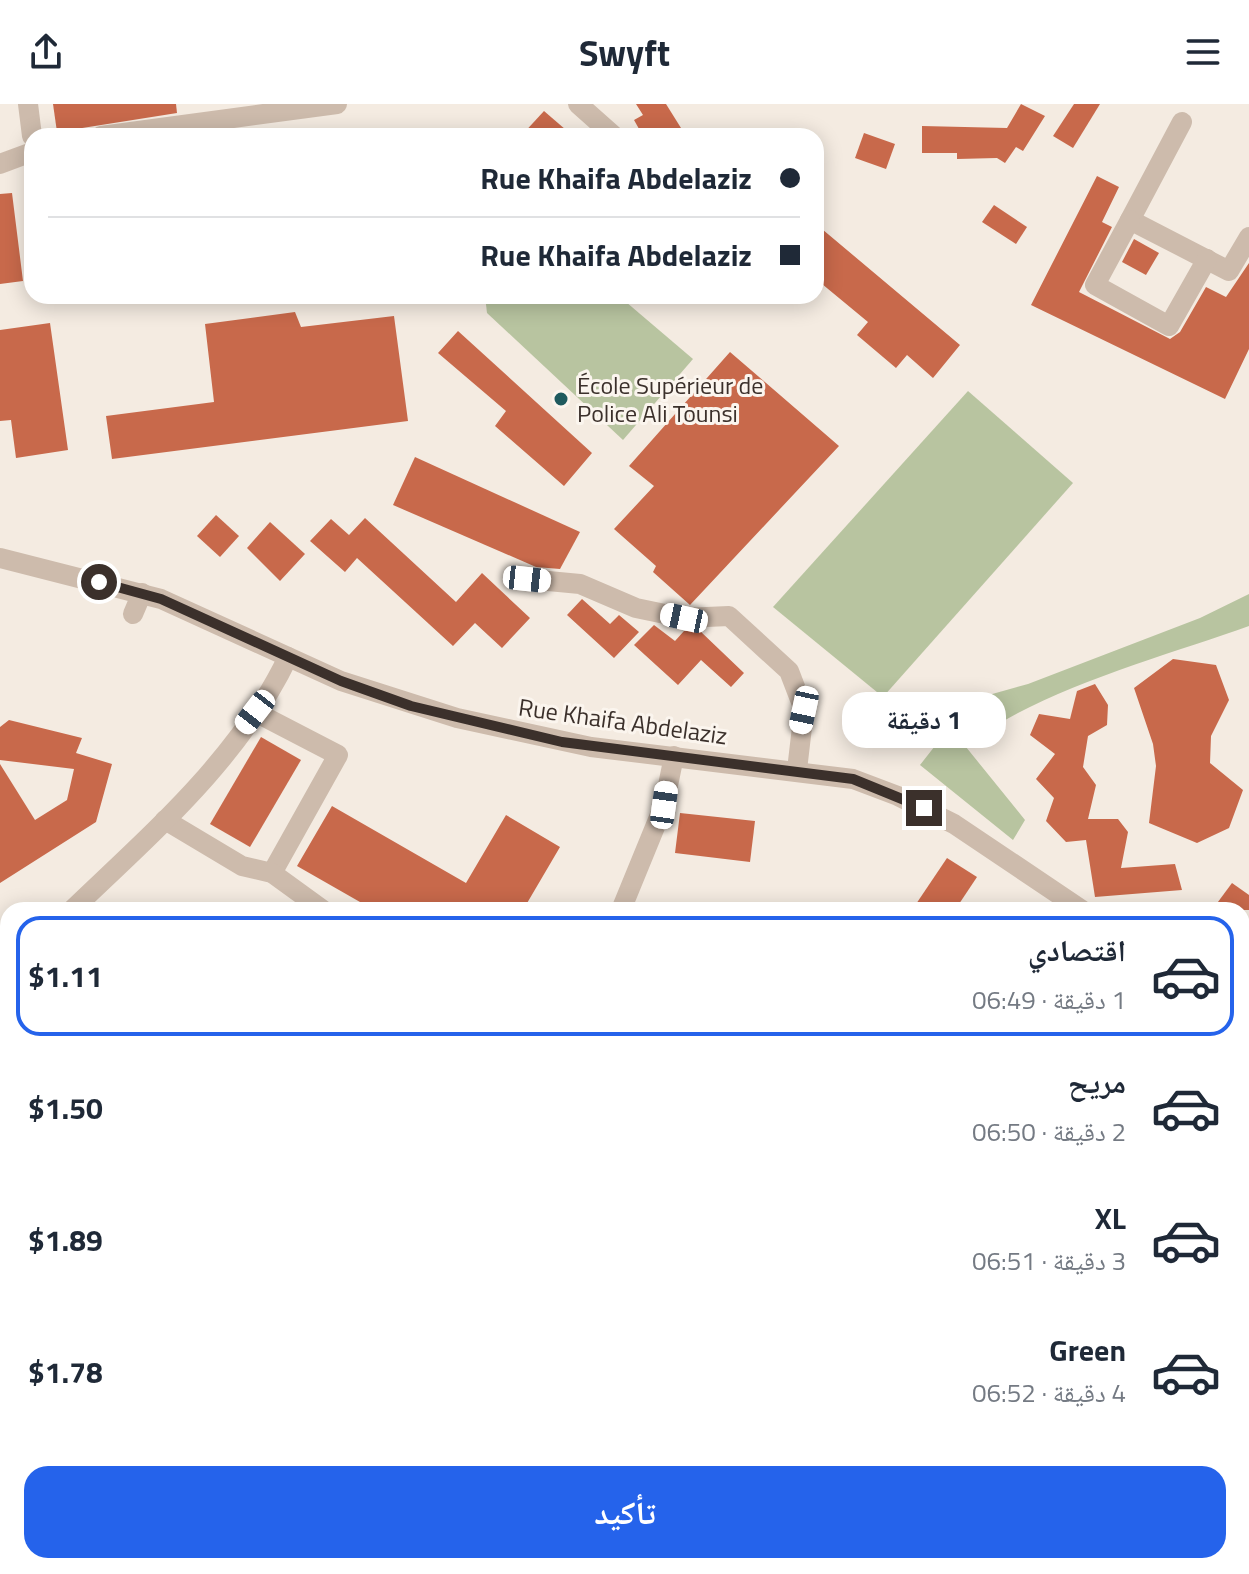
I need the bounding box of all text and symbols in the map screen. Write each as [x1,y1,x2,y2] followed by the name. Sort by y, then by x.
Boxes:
[579,25,670,80] text: Swyft
[24,30,68,74] icon: share
[1181,30,1225,74] icon: menu
[480,155,752,201] text: Rue Khaifa Abdelaziz
[480,232,752,278] text: Rue Khaifa Abdelaziz
[577,367,763,431] place label: École Supérieur de Police Ali Tounsi
[552,390,570,408] marker: École Supérieur de Police Ali Tounsi
[81,564,117,600] route start
[502,565,552,593] car
[658,601,710,635] car
[787,684,821,736] car
[231,686,279,738] car
[516,689,730,753] street label: Rue Khaifa Abdelaziz
[842,692,1006,748] callout: 1 دقيقة
[887,700,961,739] text: 1 دقيقة
[649,780,679,830] car
[906,790,942,826] route end
[1028,927,1126,973] text: اقتصادي
[1150,940,1222,1012] icon: car
[28,953,103,999] text: $1.11
[972,980,1126,1019] text: 1 دقيقة · 06:49
[1068,1059,1126,1105] text: مريح
[1150,1072,1222,1144] icon: car
[28,1085,103,1131] text: $1.50
[972,1112,1126,1151] text: 2 دقيقة · 06:50
[1095,1195,1126,1241] text: XL
[1150,1204,1222,1276] icon: car
[28,1217,103,1263] text: $1.89
[972,1241,1126,1280] text: 3 دقيقة · 06:51
[1049,1327,1126,1373] text: Green
[1150,1336,1222,1408] icon: car
[28,1349,103,1395] text: $1.78
[972,1373,1126,1412] text: 4 دقيقة · 06:52
[24,1466,1226,1558] button: تأكيد

